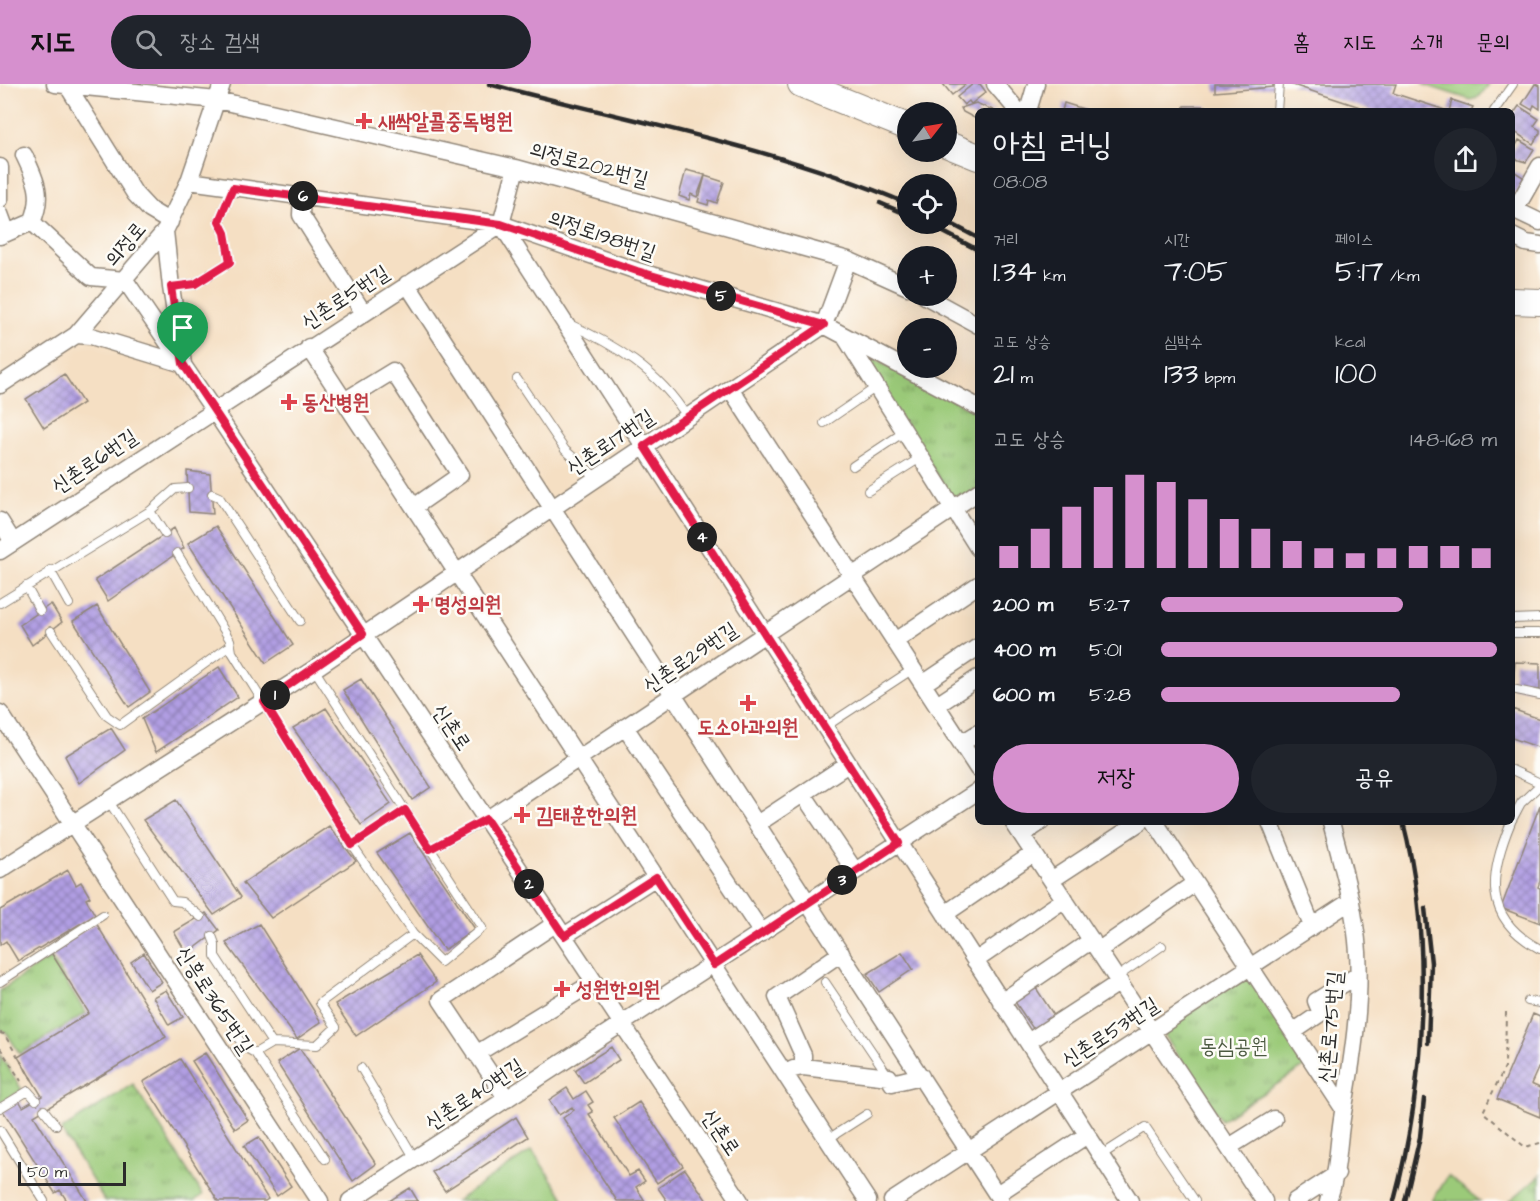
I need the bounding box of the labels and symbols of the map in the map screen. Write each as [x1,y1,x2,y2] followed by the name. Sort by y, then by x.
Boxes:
[897,102,957,162] north arrow
[378,107,513,136] place label: 새싹알콜중독병원
[355,112,373,130] marker: 새싹알콜중독병원
[526,135,652,194] street label: 의정로202번길
[288,181,318,211] pin: 6
[544,203,660,268] street label: 의정로198번길
[98,216,153,273] street label: 의정로
[296,258,395,337] street label: 신촌로5번길
[706,281,736,311] pin: 5
[157,302,208,364] pin
[302,388,370,417] place label: 동산병원
[280,393,298,411] marker: 동산병원
[561,402,660,482] street label: 신촌로17번길
[46,422,143,501] street label: 신촌로6번길
[687,522,717,552] pin: 4
[434,590,502,619] place label: 명성의원
[412,595,430,613] marker: 명성의원
[637,615,743,700] street label: 신촌로29번길
[260,680,290,710] pin: 1
[739,694,757,712] marker: 도소아과의원
[425,698,478,756] street label: 신촌로
[697,713,799,742] place label: 도소아과의원
[536,801,637,830] place label: 김태훈한의원
[513,806,531,824] marker: 김태훈한의원
[827,865,857,895] pin: 3
[514,869,544,899] pin: 2
[169,941,260,1060] street label: 신흥로365번길
[1311,970,1350,1084] street label: 신촌로75번길
[576,975,661,1004] place label: 성원한의원
[553,980,571,998] marker: 성원한의원
[1056,990,1164,1075] street label: 신촌로53번길
[1200,1032,1268,1061] park label: 동심공원
[419,1052,529,1137] street label: 신촌로40번길
[694,1103,747,1161] street label: 신촌로
[18,1159,126,1186] scale bar

